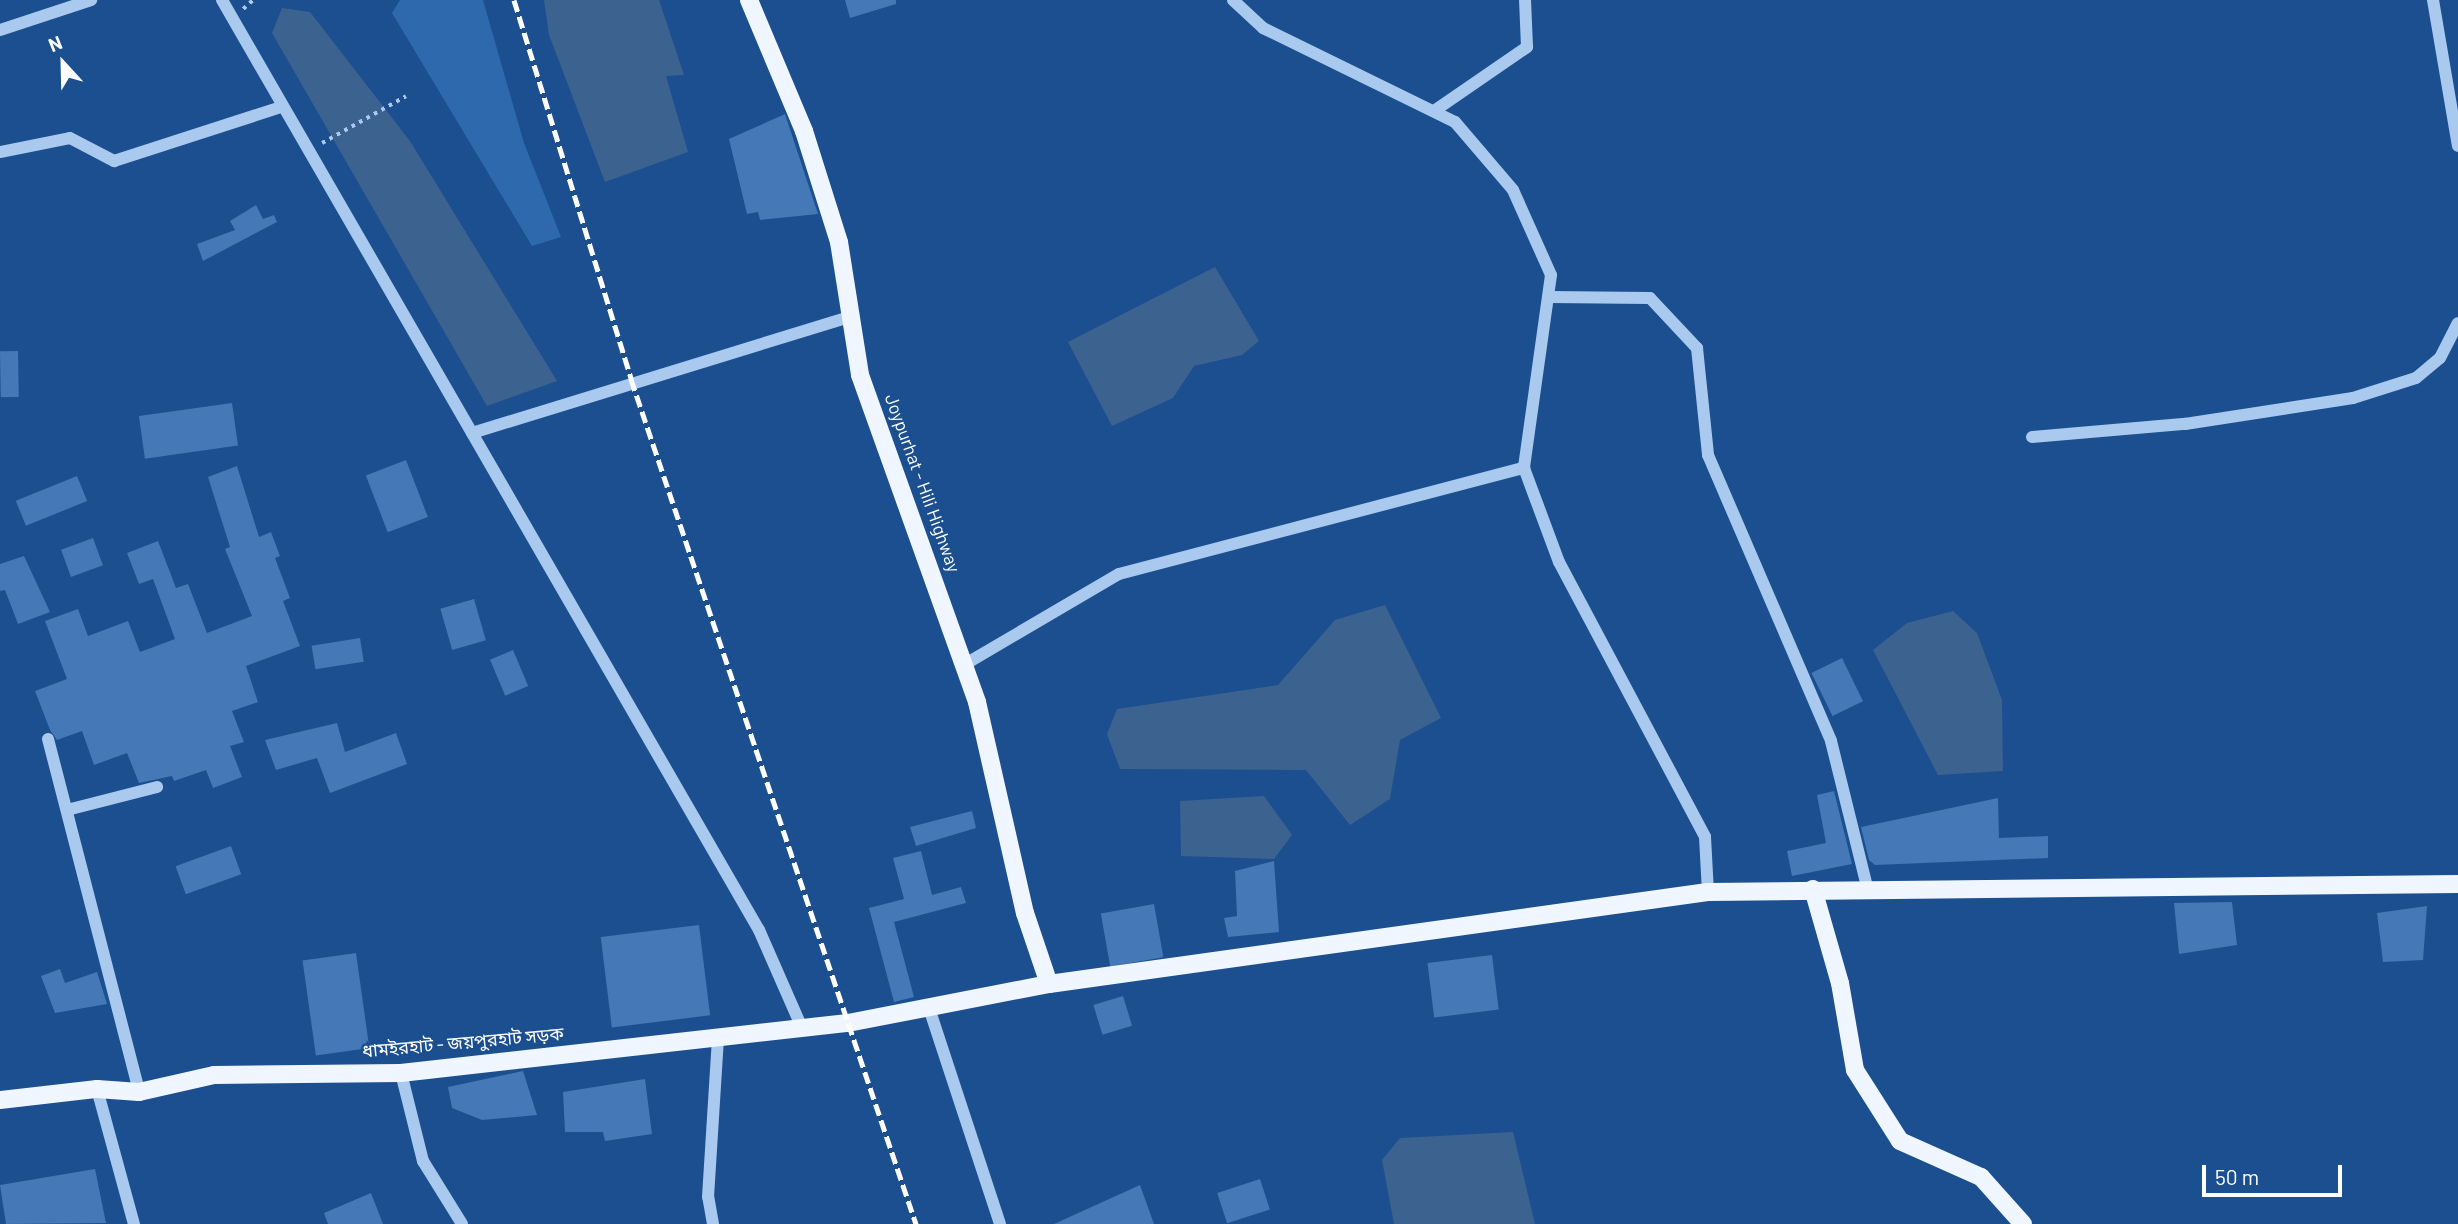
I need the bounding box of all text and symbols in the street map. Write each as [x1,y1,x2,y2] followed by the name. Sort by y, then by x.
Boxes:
[28,28,98,98] north arrow
[45,30,65,56] text: N
[881,391,965,575] street label: Joypurhat - Hili Highway
[361,1022,565,1062] street label: ধামইরহাট - জয়পুরহাট সড়ক
[2206,1150,2346,1194] scale bar
[2215,1164,2259,1189] text: 50 m

